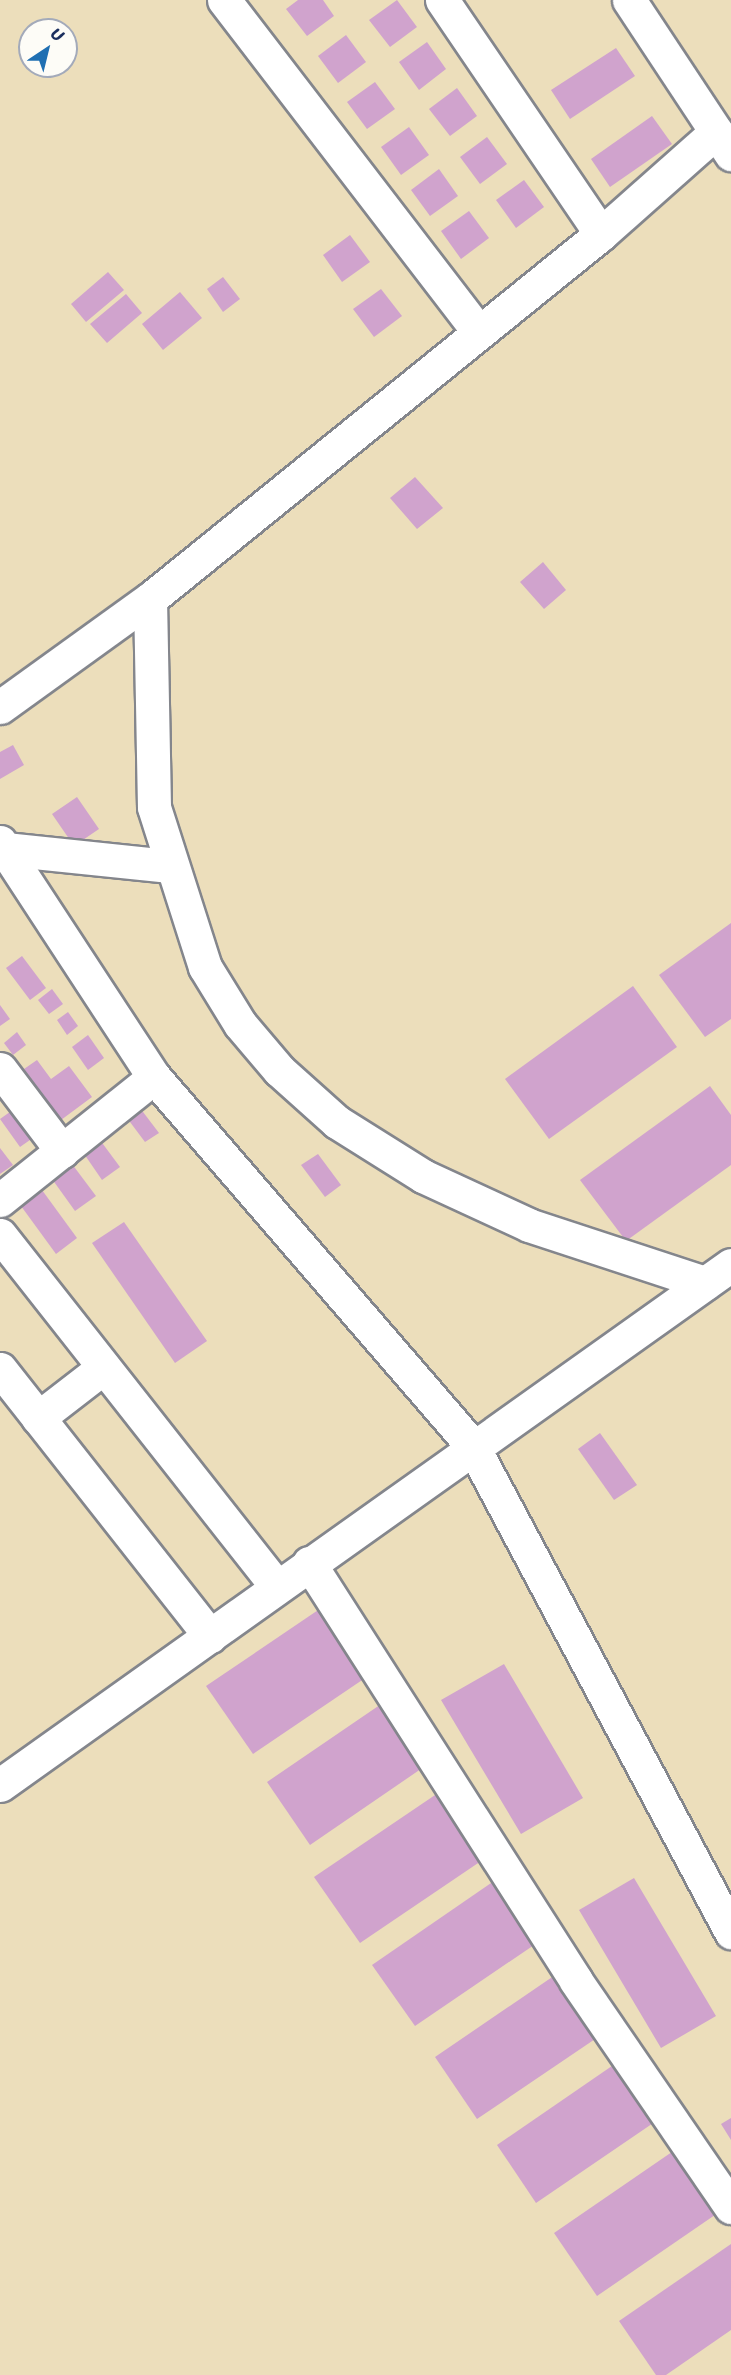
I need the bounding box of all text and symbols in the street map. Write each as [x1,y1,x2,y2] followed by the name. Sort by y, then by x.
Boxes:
[18,18,78,78] north arrow
[45,20,70,49] text: U

